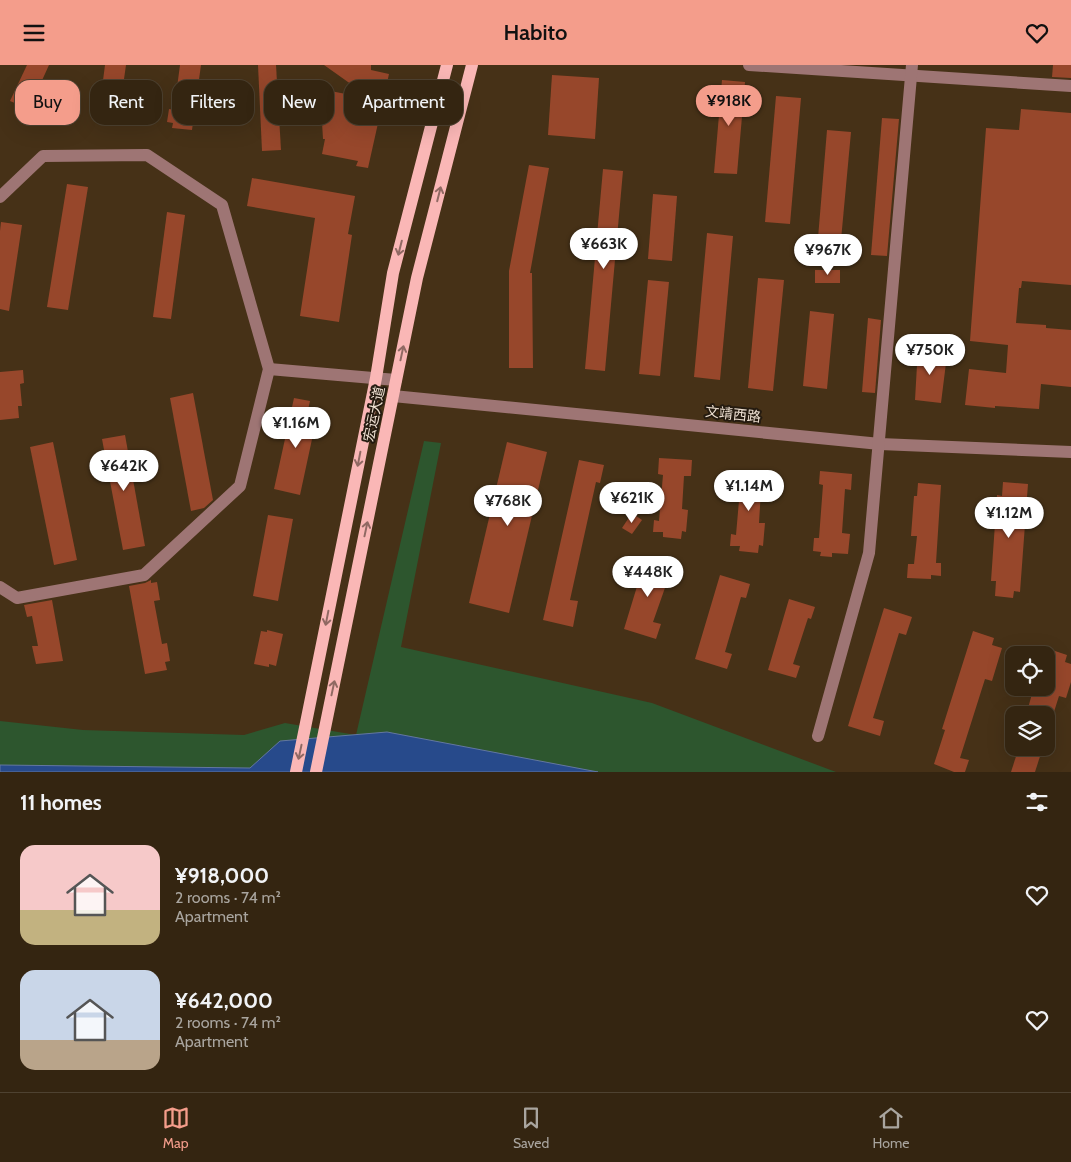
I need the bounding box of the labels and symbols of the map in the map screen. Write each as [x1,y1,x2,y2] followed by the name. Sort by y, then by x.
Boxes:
[694,85,764,127] pin: ¥918K
[435,187,444,203] one-way arrow
[569,227,639,270] pin: ¥663K
[793,233,863,276] pin: ¥967K
[395,239,404,255] one-way arrow
[895,333,965,376] pin: ¥750K
[398,345,407,361] one-way arrow
[359,385,389,443] street label: 宏运大道
[704,402,762,426] street label: 文靖西路
[255,407,337,449] pin: ¥1.16M
[89,449,159,492] pin: ¥642K
[354,450,363,466] one-way arrow
[708,469,790,512] pin: ¥1.14M
[597,481,667,524] pin: ¥621K
[473,485,543,527] pin: ¥768K
[968,497,1050,539] pin: ¥1.12M
[362,521,371,537] one-way arrow
[613,555,683,598] pin: ¥448K
[322,610,331,626] one-way arrow
[329,681,338,697] one-way arrow
[294,744,304,760] one-way arrow

